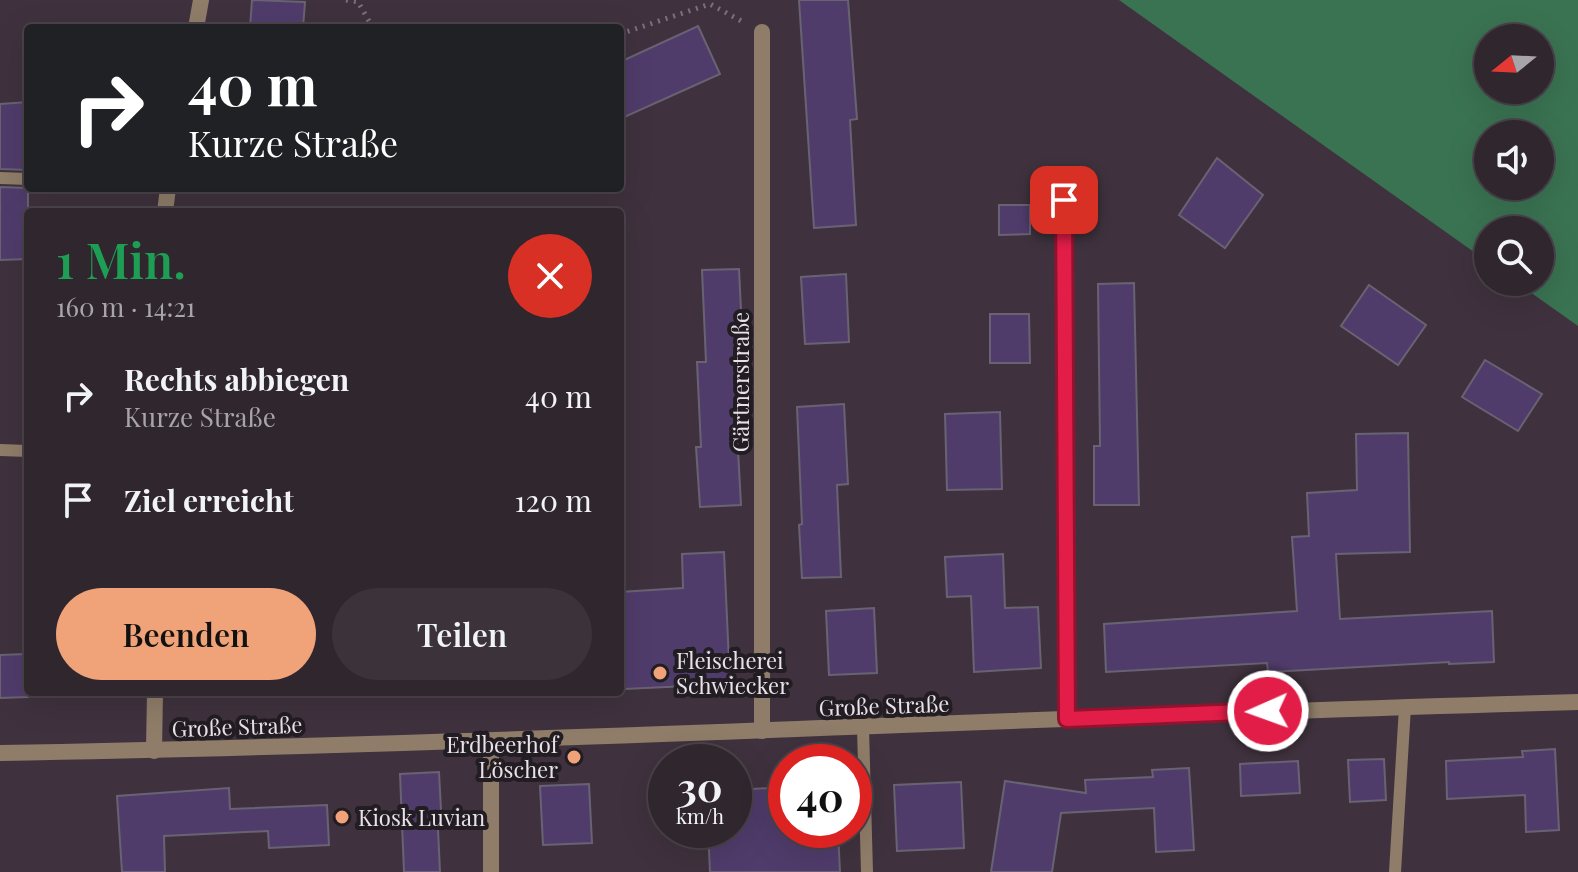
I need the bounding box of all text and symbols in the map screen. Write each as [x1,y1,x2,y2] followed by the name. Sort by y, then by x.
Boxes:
[1474,24,1554,104] north arrow
[1474,24,1554,296] map controls
[188,46,317,121] text: 40 m
[56,56,160,160] icon: right
[188,118,398,166] text: Kurze Straße
[1474,120,1554,200] button: sound
[1030,166,1098,234] pin
[1042,178,1086,222] icon: arrive
[1474,216,1554,296] button: search
[56,227,186,291] text: 1 Min.
[508,234,592,318] button: close
[56,289,196,324] text: 160 m · 14:21
[725,312,755,452] street label: Gärtnerstraße
[124,359,349,399] text: Rechts abbiegen
[56,374,100,418] icon: right
[525,376,592,416] text: 40 m
[124,399,276,434] text: Kurze Straße
[56,478,100,522] icon: arrive
[124,480,294,520] text: Ziel erreicht
[514,480,592,520] text: 120 m
[56,588,316,680] button: Beenden
[332,588,592,680] button: Teilen
[676,645,789,700] place label: Fleischerei Schwiecker
[651,664,669,682] marker: Fleischerei Schwiecker
[1226,669,1310,753] position arrow
[818,688,950,722] street label: Große Straße
[171,709,303,743] street label: Große Straße
[446,729,560,784] place label: Erdbeerhof Löscher
[768,744,872,848] speed limit sign: 40
[565,748,583,766] marker: Erdbeerhof Löscher
[677,759,723,812] text: 30
[358,802,485,832] place label: Kiosk Luvian
[676,802,724,829] text: km/h
[333,808,351,826] marker: Kiosk Luvian

